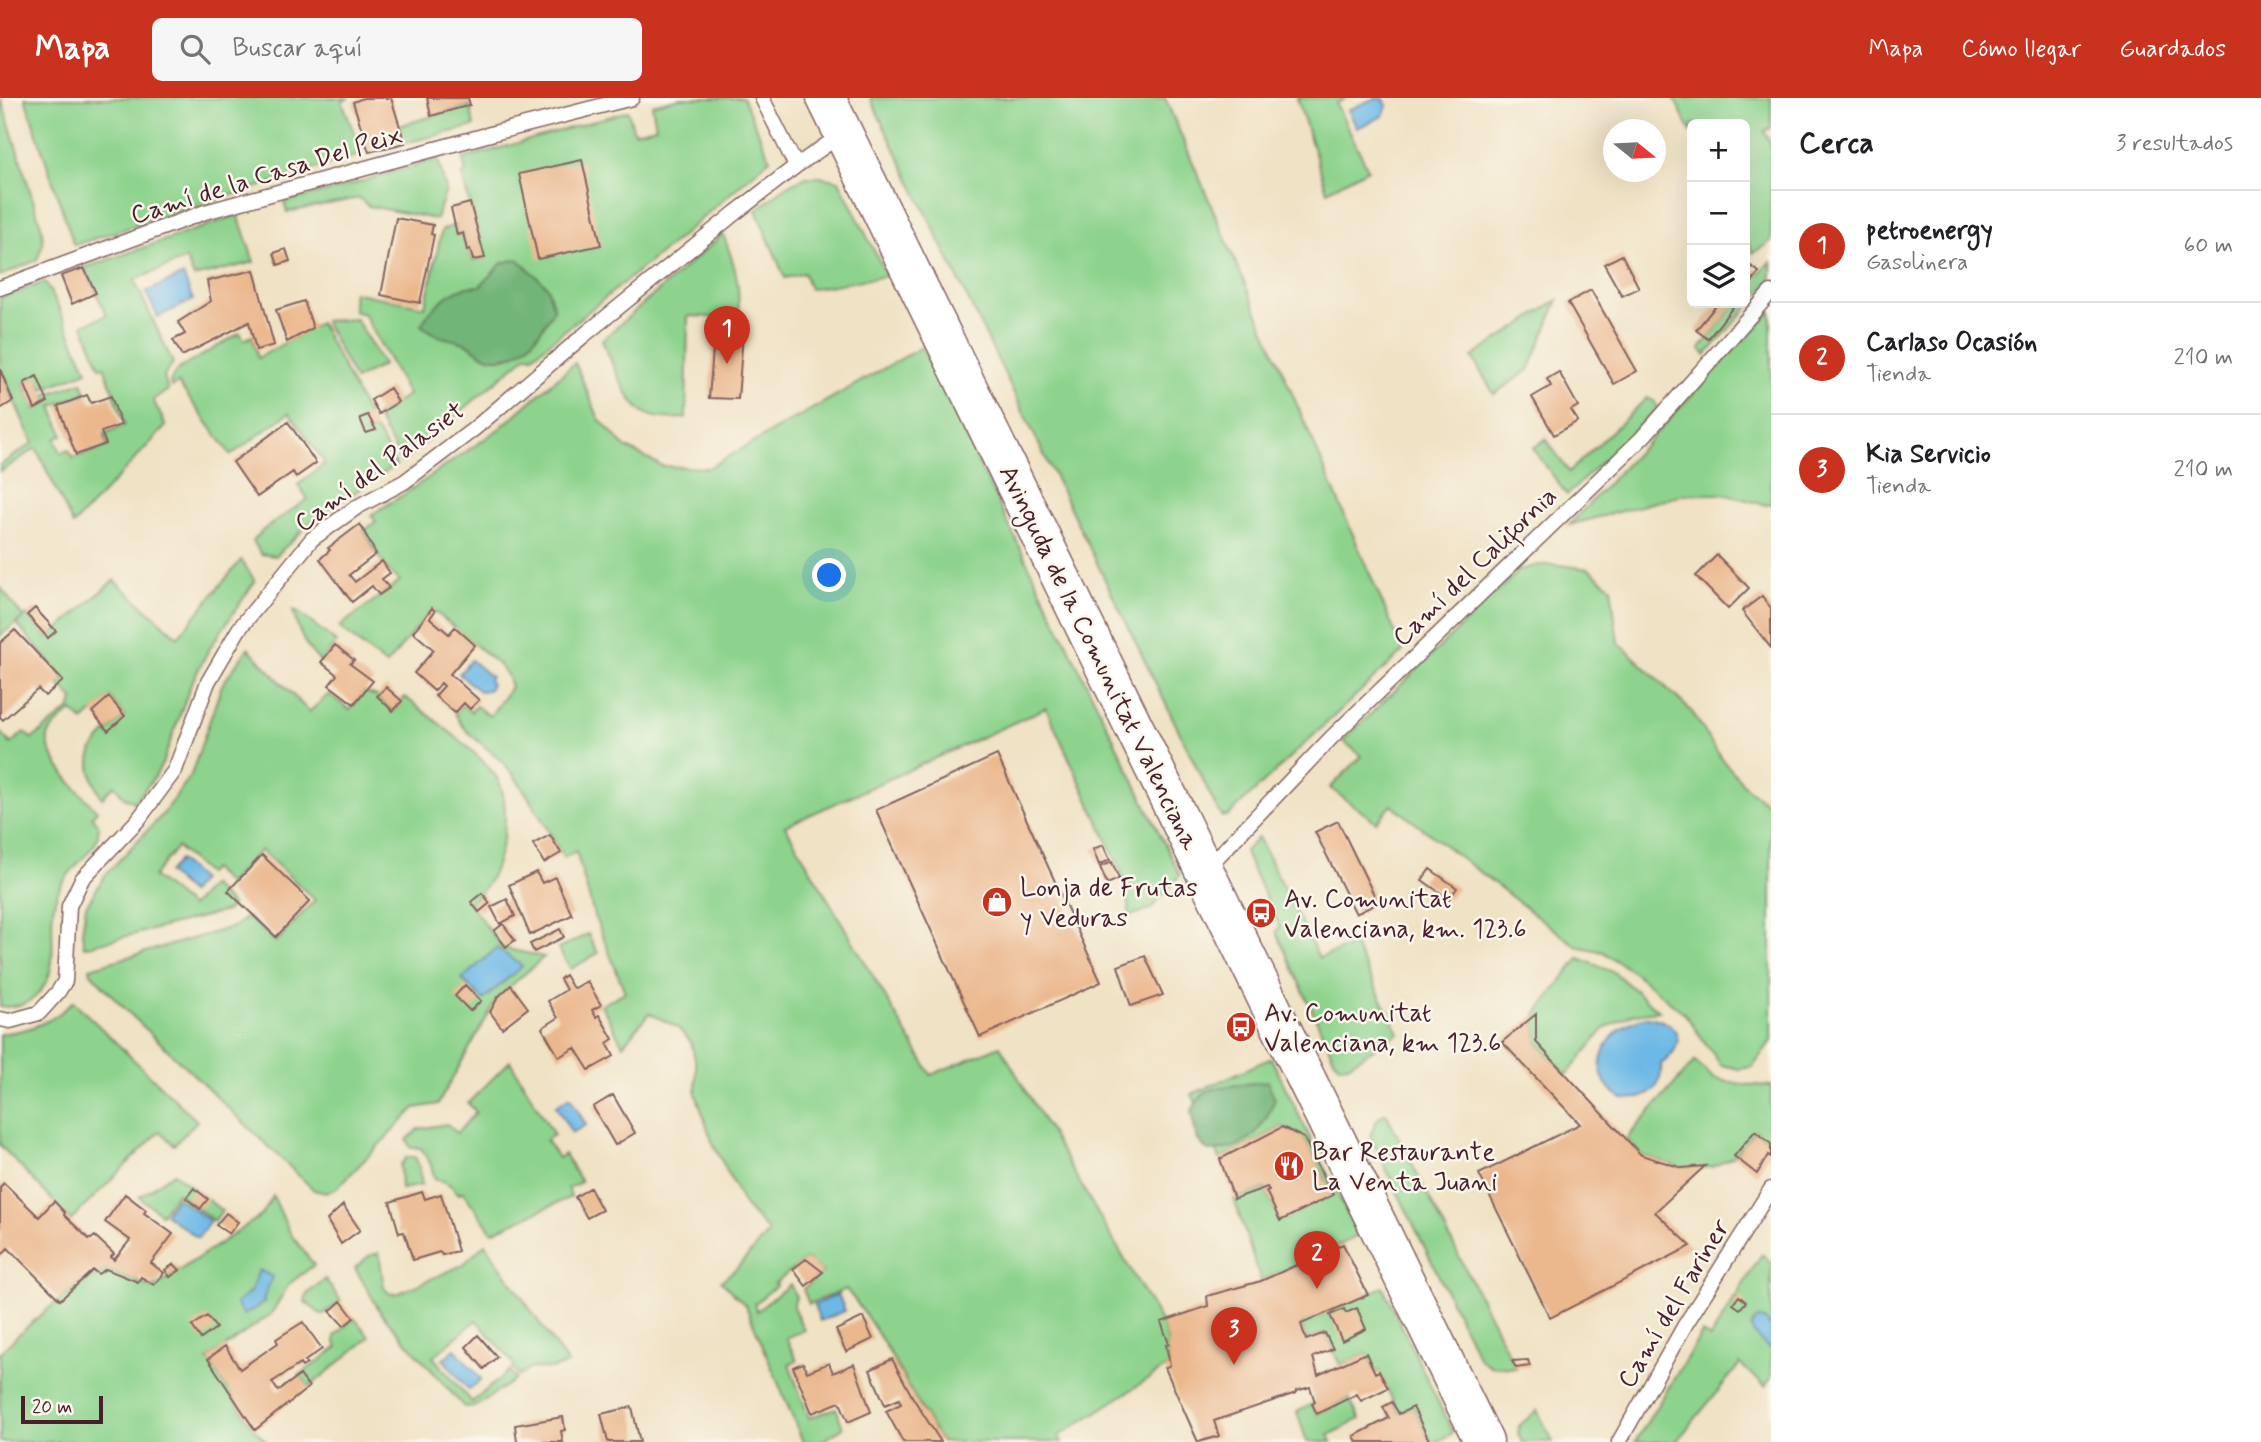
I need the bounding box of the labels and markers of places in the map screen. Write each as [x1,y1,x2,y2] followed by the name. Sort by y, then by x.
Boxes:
[704,306,750,364] pin: 1
[1020,872,1198,936] place label: Lonja de Frutas y Veduras
[1284,883,1527,947] place label: Av. Comunitat Valenciana, km. 123.6
[980,885,1014,919] shop icon: Lonja de Frutas y Veduras
[1244,896,1278,930] bus stop icon: Av. Comunitat Valenciana, km. 123.6
[1264,997,1501,1061] place label: Av. Comunitat Valenciana, km 123.6
[1224,1010,1258,1044] bus stop icon: Av. Comunitat Valenciana, km 123.6
[1312,1136,1497,1200] place label: Bar Restaurante La Venta Juani
[1272,1149,1306,1183] restaurant icon: Bar Restaurante La Venta Juani
[1294,1231,1340,1289] pin: 2
[1211,1307,1257,1365] pin: 3

